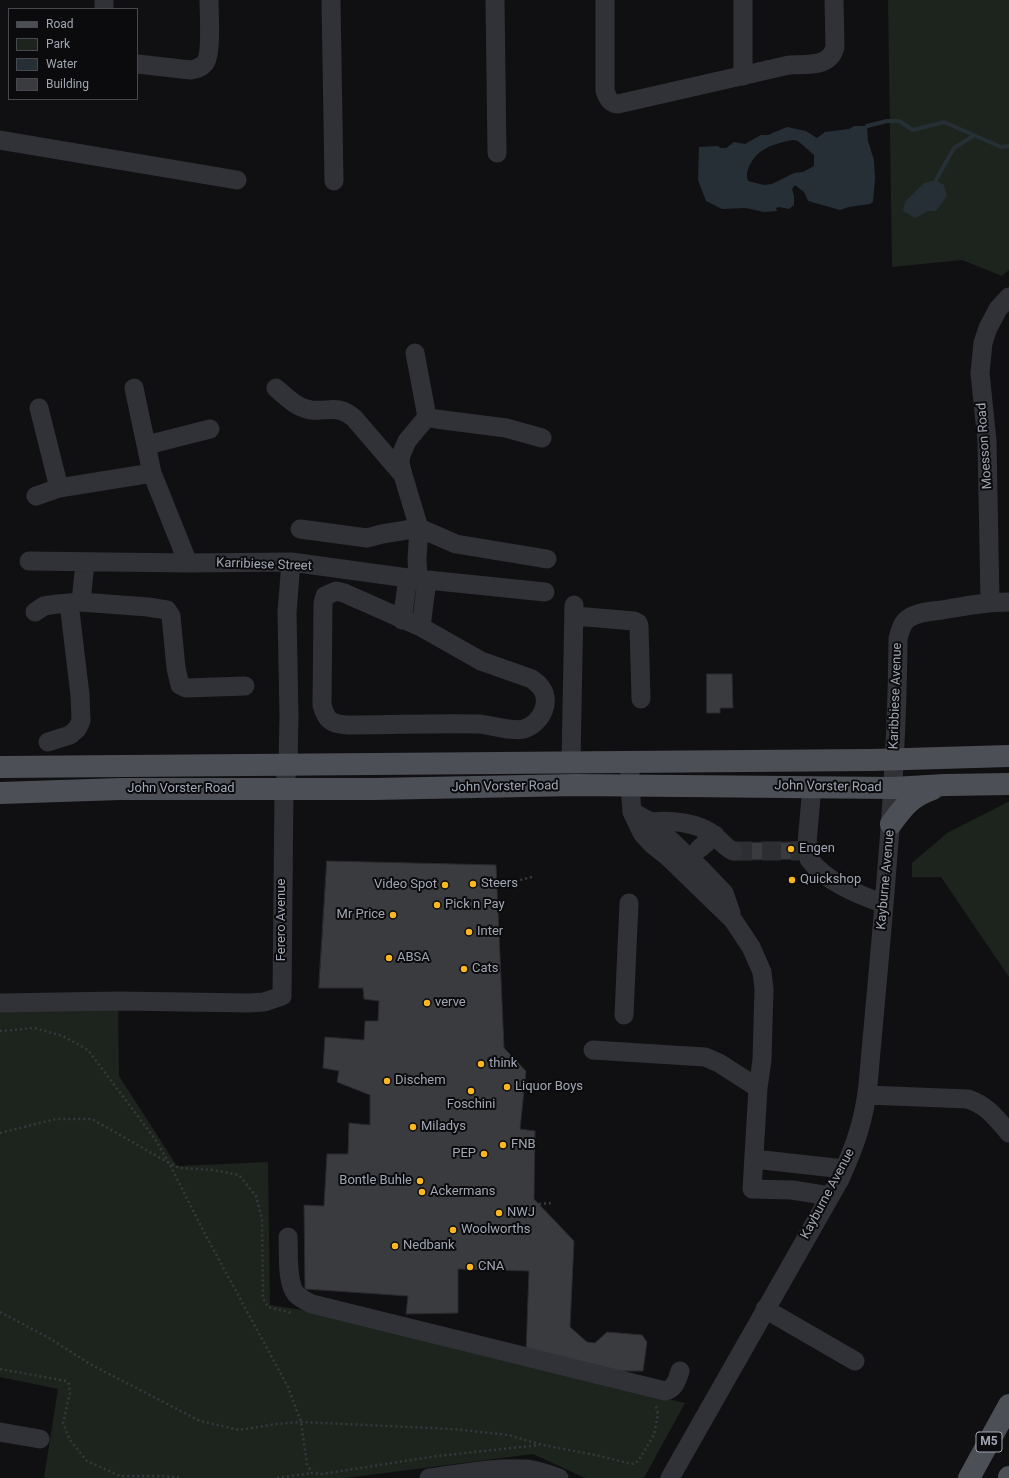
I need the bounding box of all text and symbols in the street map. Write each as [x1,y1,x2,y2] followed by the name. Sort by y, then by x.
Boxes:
[8,8,138,100] legend
[46,17,74,31] text: Road
[46,37,70,51] text: Park
[46,57,77,71] text: Water
[46,77,89,91] text: Building
[974,402,996,490] street label: Moesson Road
[216,556,312,574] street label: Karribiese Street
[886,642,906,750] street label: Karibbiese Avenue
[451,778,559,796] street label: John Vorster Road
[774,778,882,796] street label: John Vorster Road
[127,781,235,797] street label: John Vorster Road
[874,830,898,930] street label: Kayburne Avenue
[799,841,835,857] place label: Engen
[786,844,796,854] marker: Engen
[800,872,861,888] place label: Quickshop
[787,875,797,885] marker: Quickshop
[481,876,518,892] place label: Steers
[374,877,437,893] place label: Video Spot
[274,879,290,961] street label: Ferero Avenue
[468,879,478,889] marker: Steers
[440,880,450,890] marker: Video Spot
[445,897,505,913] place label: Pick n Pay
[432,900,442,910] marker: Pick n Pay
[337,907,385,923] place label: Mr Price
[388,910,398,920] marker: Mr Price
[477,924,503,940] place label: Inter
[464,927,474,937] marker: Inter
[397,950,430,966] place label: ABSA
[384,953,394,963] marker: ABSA
[472,961,498,977] place label: Cats
[459,964,469,974] marker: Cats
[435,995,466,1011] place label: verve
[422,998,432,1008] marker: verve
[489,1056,517,1072] place label: think
[476,1059,486,1069] marker: think
[395,1073,446,1089] place label: Dischem
[382,1076,392,1086] marker: Dischem
[515,1079,583,1095] place label: Liquor Boys
[502,1082,512,1092] marker: Liquor Boys
[466,1086,476,1096] marker: Foschini
[447,1097,495,1113] place label: Foschini
[421,1119,466,1135] place label: Miladys
[408,1122,418,1132] marker: Miladys
[511,1137,536,1153] place label: FNB
[498,1140,508,1150] marker: FNB
[452,1146,476,1162] place label: PEP
[798,1146,858,1242] street label: Kayburne Avenue
[479,1149,489,1159] marker: PEP
[339,1173,412,1189] place label: Bontle Buhle
[415,1176,425,1186] marker: Bontle Buhle
[430,1184,495,1200] place label: Ackermans
[417,1187,427,1197] marker: Ackermans
[507,1205,535,1221] place label: NWJ
[494,1208,504,1218] marker: NWJ
[461,1222,530,1238] place label: Woolworths
[448,1225,458,1235] marker: Woolworths
[403,1238,455,1254] place label: Nedbank
[390,1241,400,1251] marker: Nedbank
[478,1259,504,1275] place label: CNA
[465,1262,475,1272] marker: CNA
[976,1432,1002,1452] road number: M5

